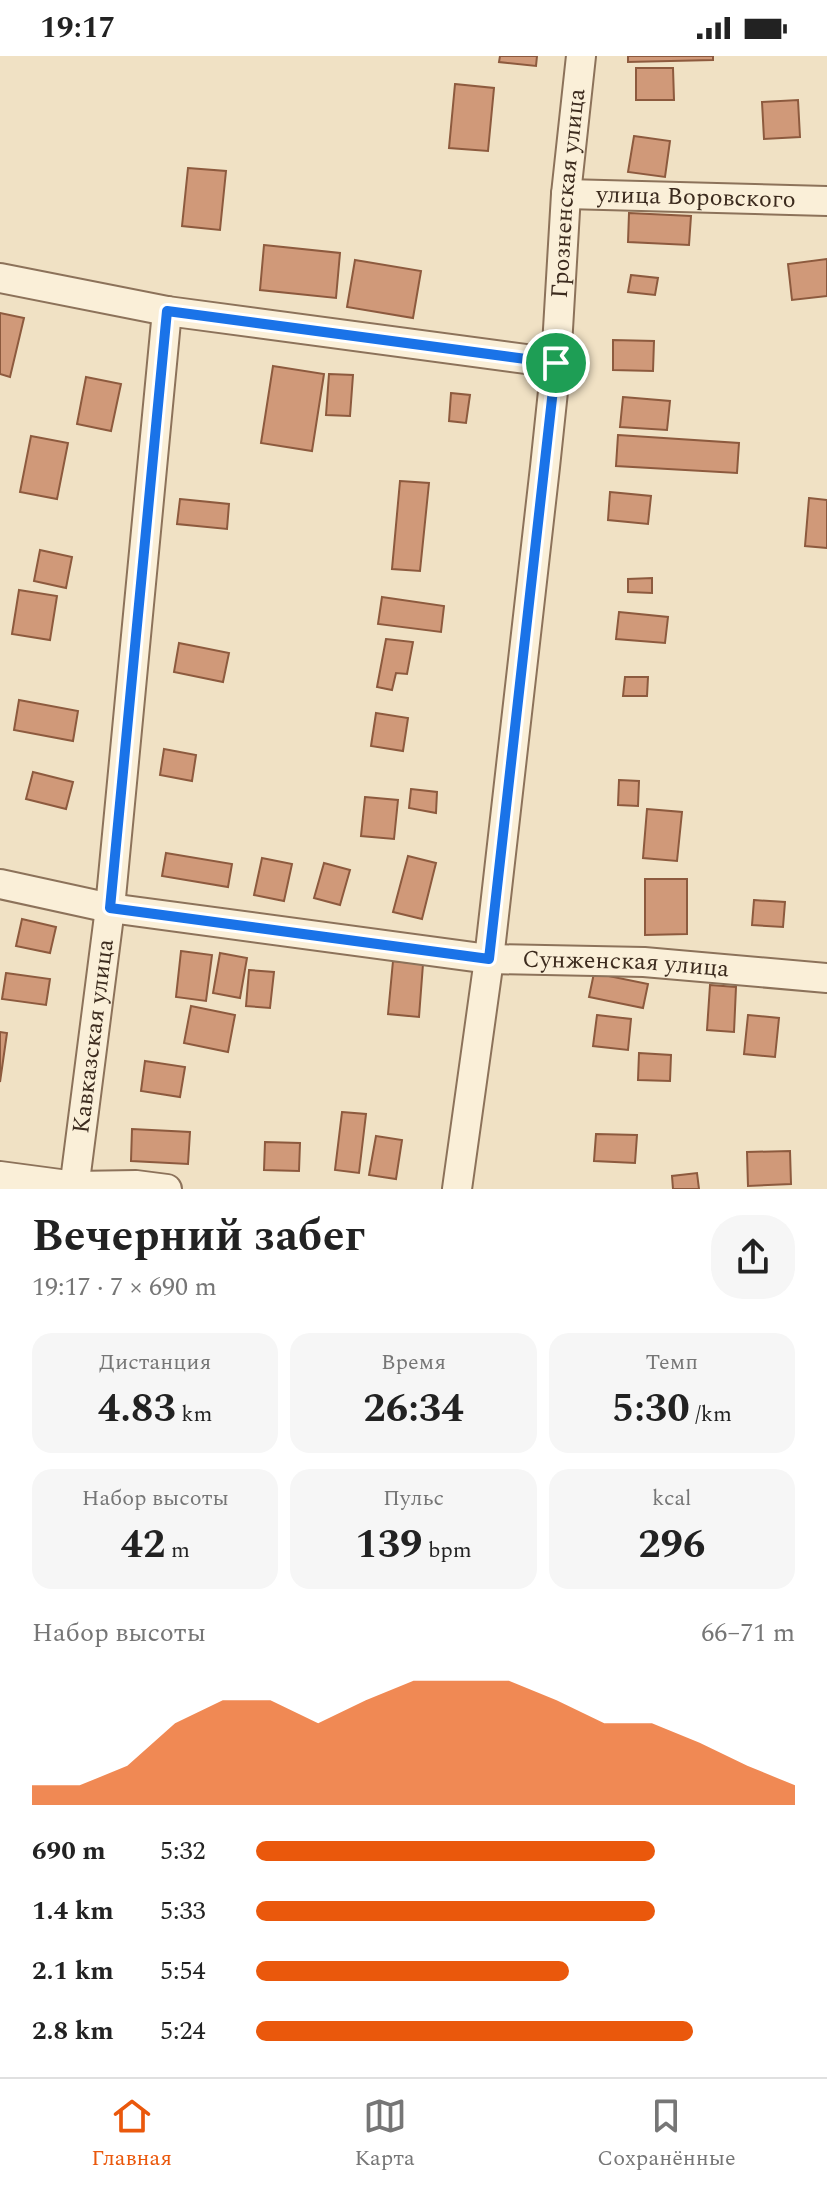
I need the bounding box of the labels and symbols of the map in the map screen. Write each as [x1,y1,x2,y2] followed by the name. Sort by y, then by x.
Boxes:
[542,86,595,299] street label: Грозненская улица
[595,177,796,218] street label: улица Воровского
[522,329,590,397] pin
[63,937,124,1136] street label: Кавказская улица
[522,942,731,987] street label: Сунженская улица

